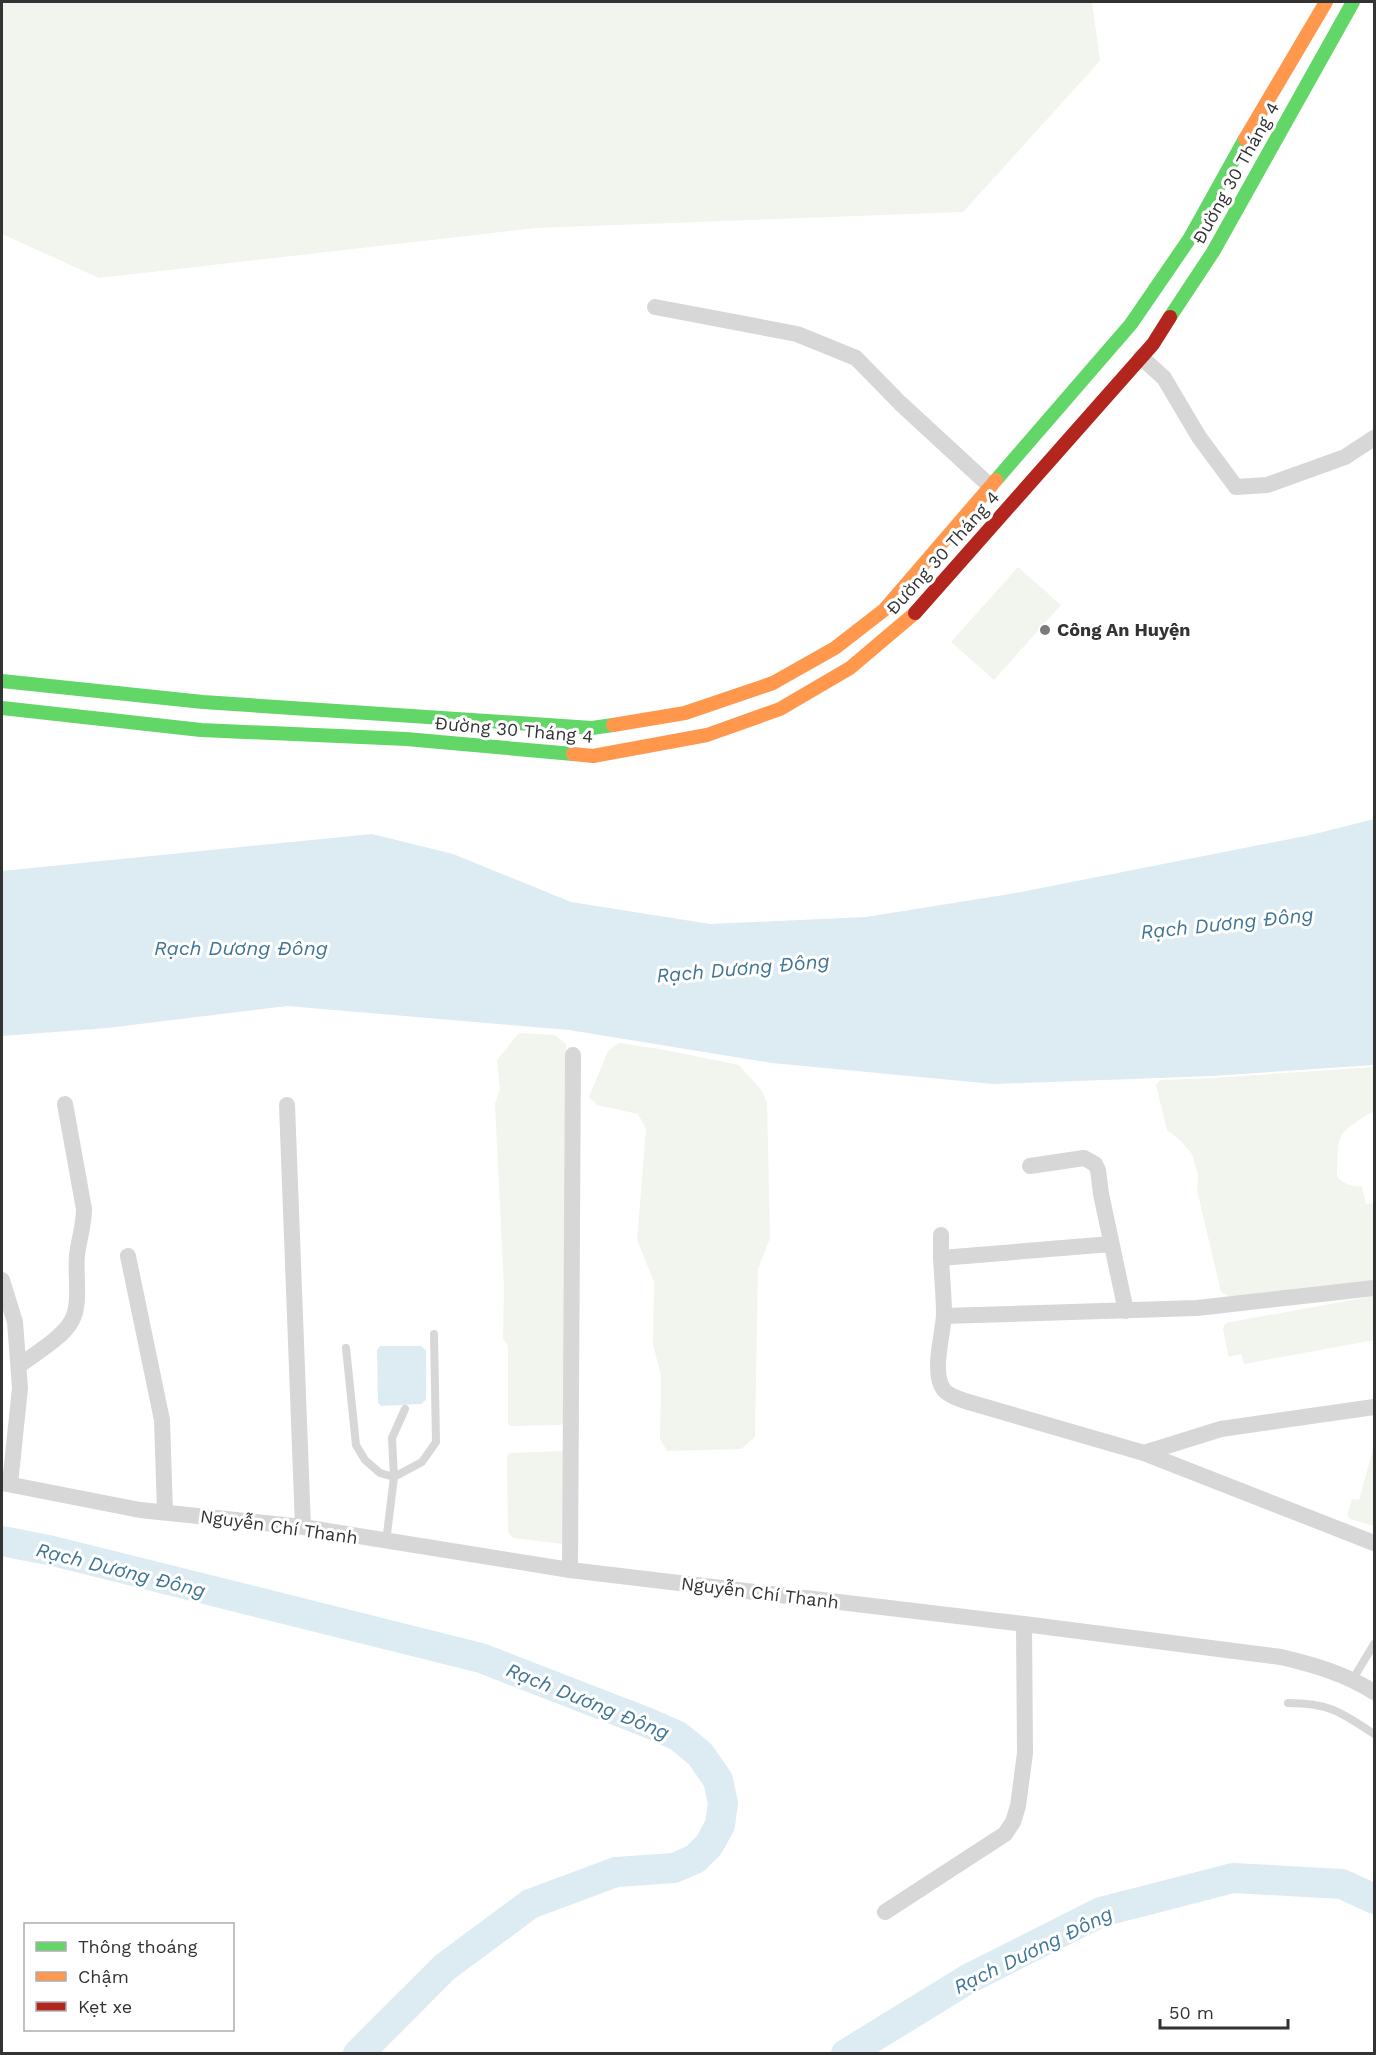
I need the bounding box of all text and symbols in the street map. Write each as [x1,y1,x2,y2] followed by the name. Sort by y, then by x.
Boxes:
[1188,98,1283,247] street label: Đường 30 Tháng 4
[882,487,1004,619] street label: Đường 30 Tháng 4
[1057,619,1191,640] place label: Công An Huyện
[1038,623,1052,637] marker: Công An Huyện
[434,712,594,747] street label: Đường 30 Tháng 4
[1139,902,1315,944] water label: Rạch Dương Đông
[154,936,328,960] water label: Rạch Dương Đông
[655,948,831,988] water label: Rạch Dương Đông
[199,1505,359,1548] street label: Nguyễn Chí Thanh
[34,1537,208,1603] water label: Rạch Dương Đông
[680,1572,840,1613] street label: Nguyễn Chí Thanh
[503,1657,673,1745] water label: Rạch Dương Đông
[950,1901,1116,1999] water label: Rạch Dương Đông
[24,1923,234,2031] legend
[78,1936,198,1957] text: Thông thoáng
[78,1966,129,1987] text: Chậm
[1160,1992,1288,2030] scale bar
[78,1996,132,2017] text: Kẹt xe
[1169,2002,1214,2023] text: 50 m

